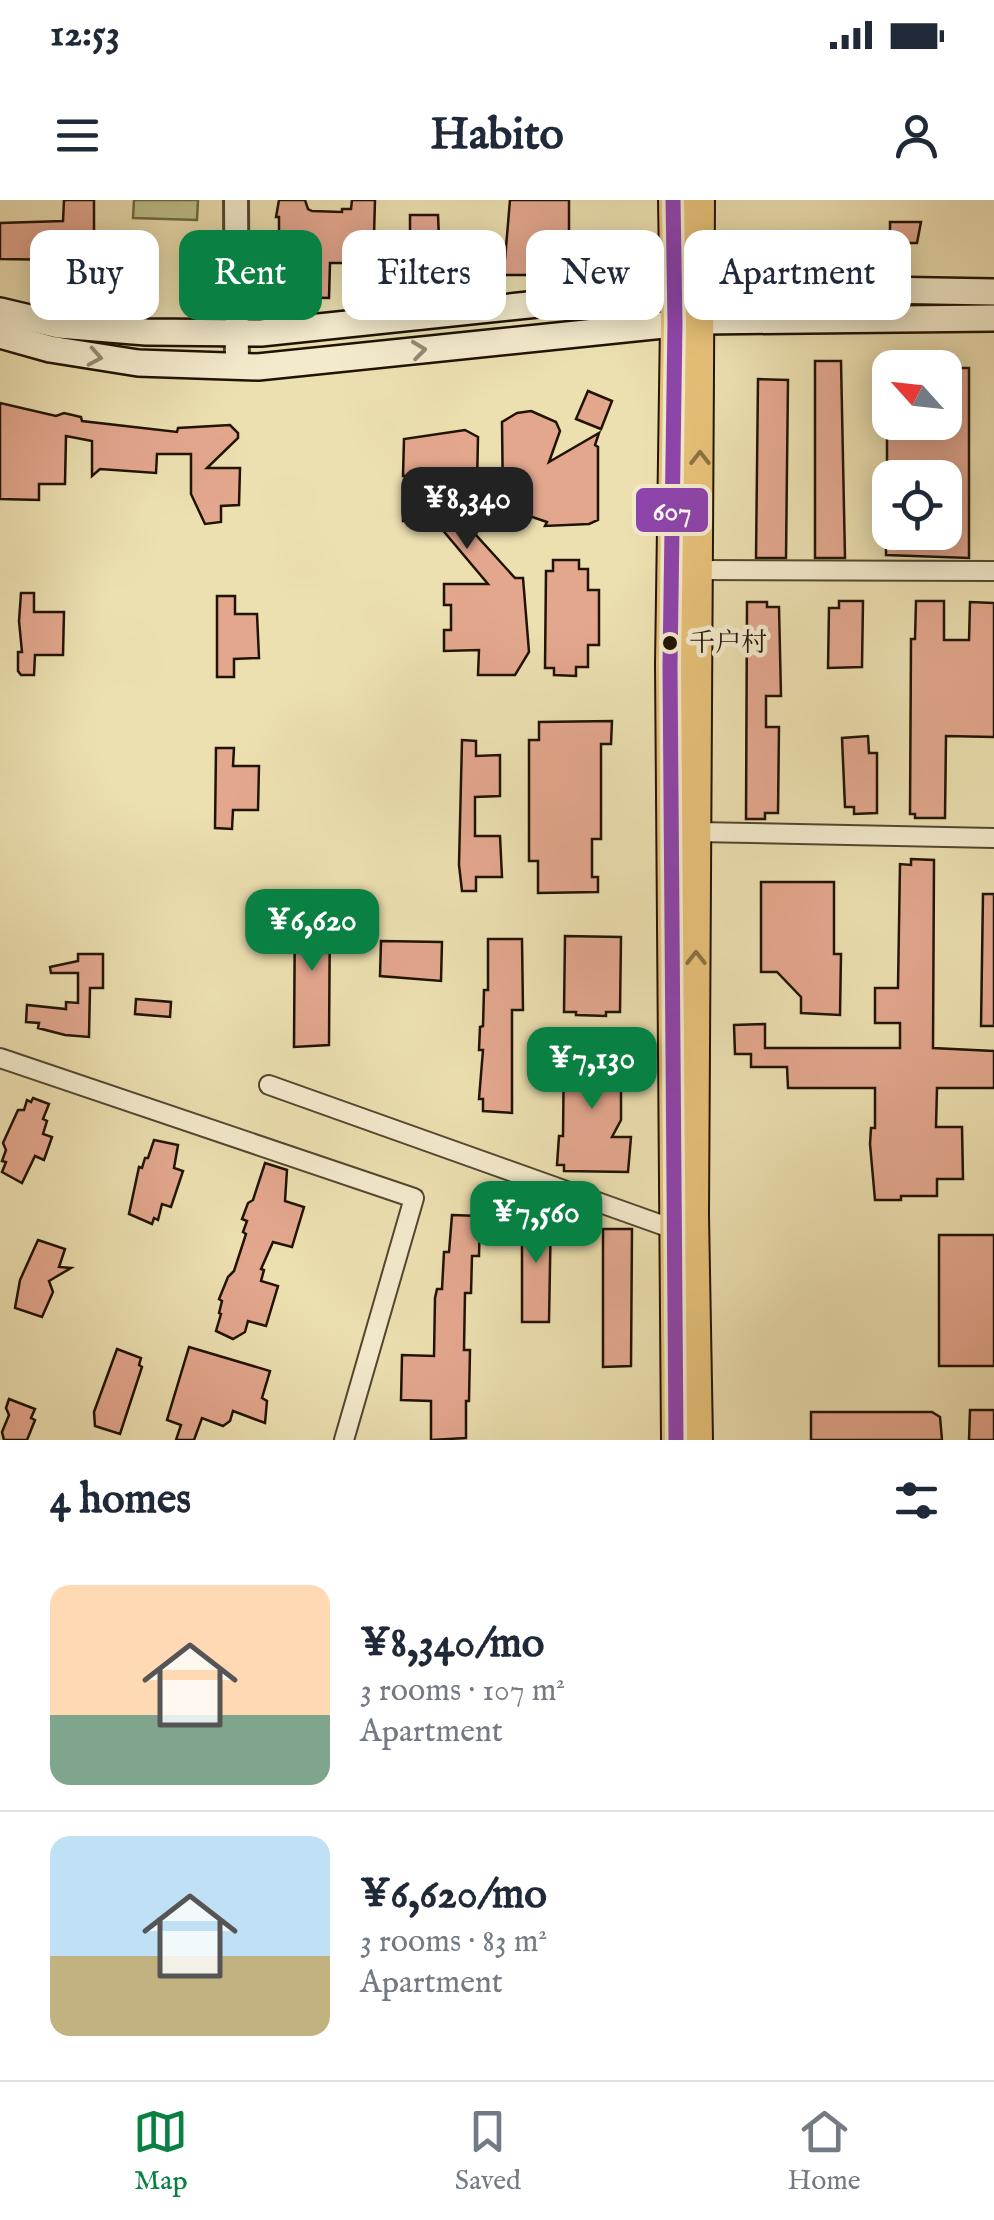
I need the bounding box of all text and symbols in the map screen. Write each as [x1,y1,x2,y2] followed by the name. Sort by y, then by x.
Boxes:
[50,11,120,59] text: 12:53
[430,107,564,164] text: Habito
[50,108,105,163] icon: menu
[889,108,944,163] icon: person
[30,230,159,320] chip: Buy
[179,230,322,320] chip: Rent
[342,230,506,320] chip: Filters
[526,230,664,320] chip: New
[684,230,911,320] chip: Apartment
[411,340,427,361] one-way arrow
[87,346,103,367] one-way arrow
[872,350,962,440] north arrow
[872,350,962,550] map controls
[690,449,711,465] one-way arrow
[872,460,962,550] button: locate
[386,467,548,552] pin: ¥8,340
[423,479,511,520] text: ¥8,340
[634,486,710,534] line badge: 607
[653,495,691,530] text: 607
[689,627,767,660] place label: 千户村
[660,633,680,653] marker: 千户村
[231,889,393,974] pin: ¥6,620
[267,901,357,942] text: ¥6,620
[686,949,707,965] one-way arrow
[511,1027,673,1112] pin: ¥7,130
[549,1039,635,1080] text: ¥7,130
[455,1181,617,1266] pin: ¥7,560
[492,1193,580,1234] text: ¥7,560
[889,1473,944,1528] icon: filters
[50,1474,191,1527] text: 4 homes
[360,1618,544,1671] text: ¥8,340/mo
[130,1625,250,1745] icon: home
[360,1671,565,1712] text: 3 rooms · 107 m²
[360,1712,503,1753] text: Apartment
[360,1869,547,1922] text: ¥6,620/mo
[130,1876,250,1996] icon: home
[360,1922,547,1963] text: 3 rooms · 83 m²
[360,1963,503,2004] text: Apartment
[133,2104,188,2199] tab: Map
[455,2104,521,2199] tab: Saved
[788,2104,861,2199] tab: Home

